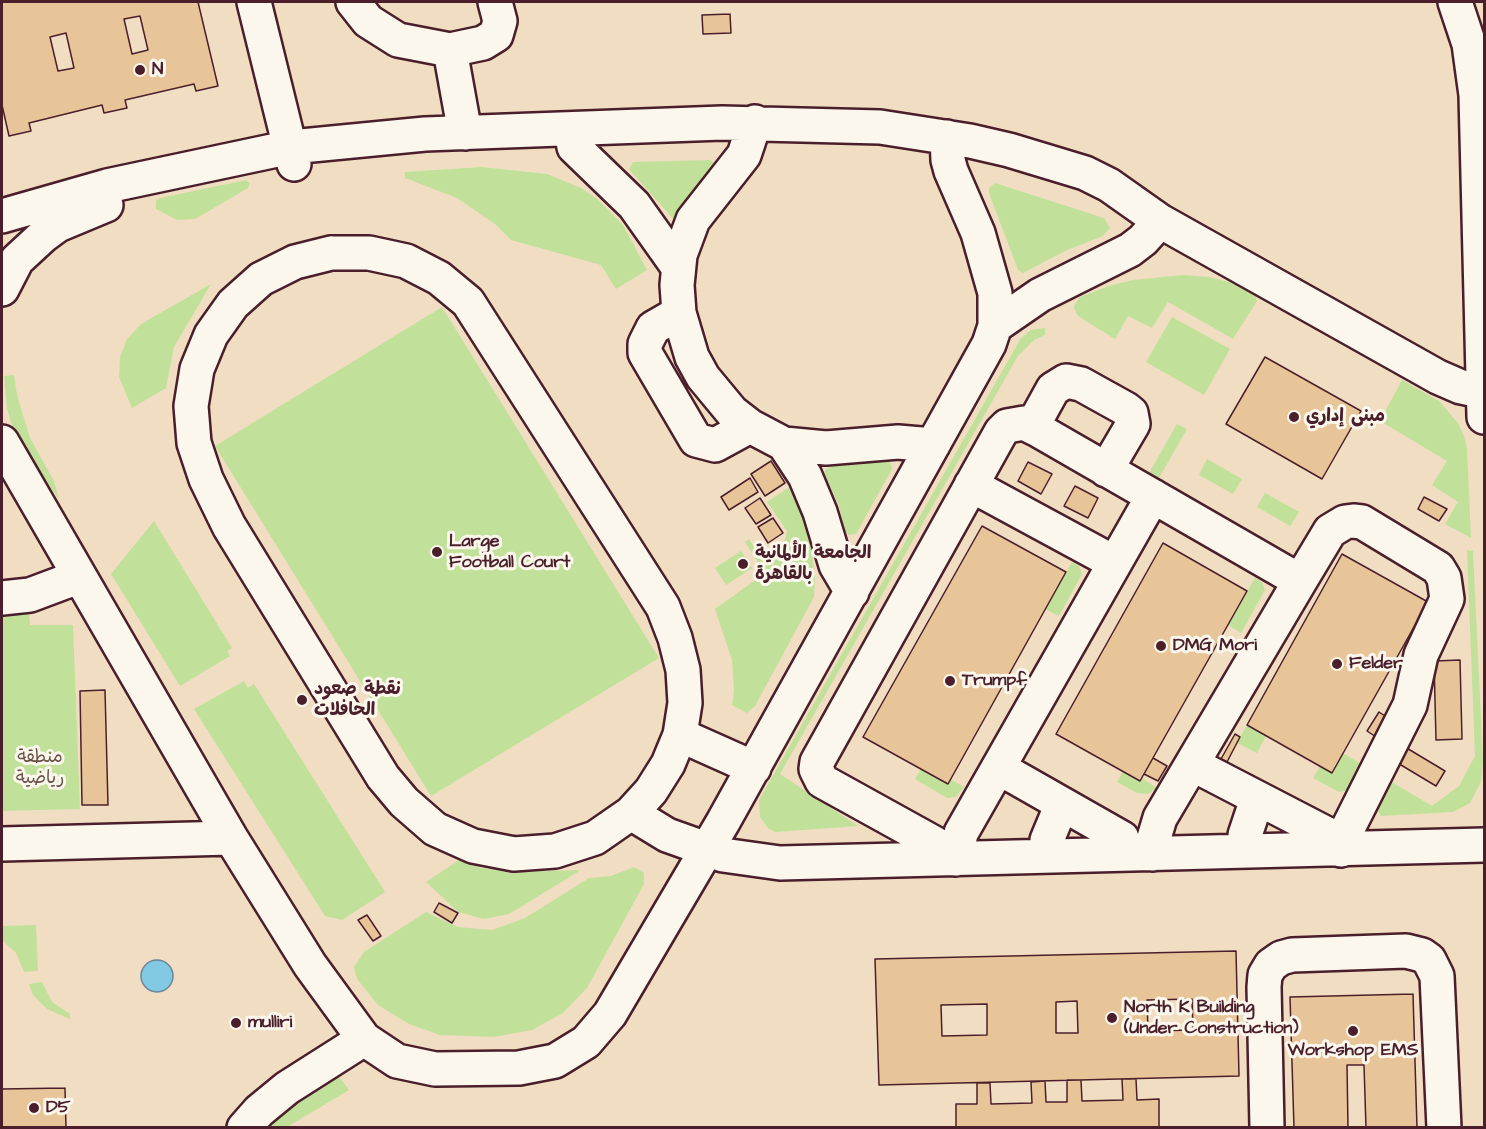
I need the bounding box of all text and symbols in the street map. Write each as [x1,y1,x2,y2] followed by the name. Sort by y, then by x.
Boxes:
[152,59,163,81] place label: N
[133,63,147,77] marker: N
[1306,406,1385,428] place label: مبنى إداري
[1287,410,1301,424] marker: مبنى إداري
[449,531,570,574] place label: Large Football Court
[755,543,871,586] place label: الجامعة الألمانية بالقاهرة
[430,545,444,559] marker: Large Football Court
[736,557,750,571] marker: الجامعة الألمانية بالقاهرة
[1173,635,1257,657] place label: DMG Mori
[1154,639,1168,653] marker: DMG Mori
[1349,653,1403,675] place label: Felder
[1330,657,1344,671] marker: Felder
[962,670,1027,692] place label: Trumpf
[943,674,957,688] marker: Trumpf
[314,679,401,722] place label: نقطة صعود الحافلات
[295,693,309,707] marker: نقطة صعود الحافلات
[16,747,64,789] park label: منطقة رياضية
[1124,997,1299,1040] place label: North K Building (Under Construction)
[1105,1011,1119,1025] marker: North K Building (Under Construction)
[248,1012,292,1034] place label: mulliri
[229,1016,243,1030] marker: mulliri
[1346,1024,1360,1038] marker: Workshop EMS
[1288,1040,1418,1062] place label: Workshop EMS
[46,1097,70,1119] place label: D5
[27,1101,41,1115] marker: D5

